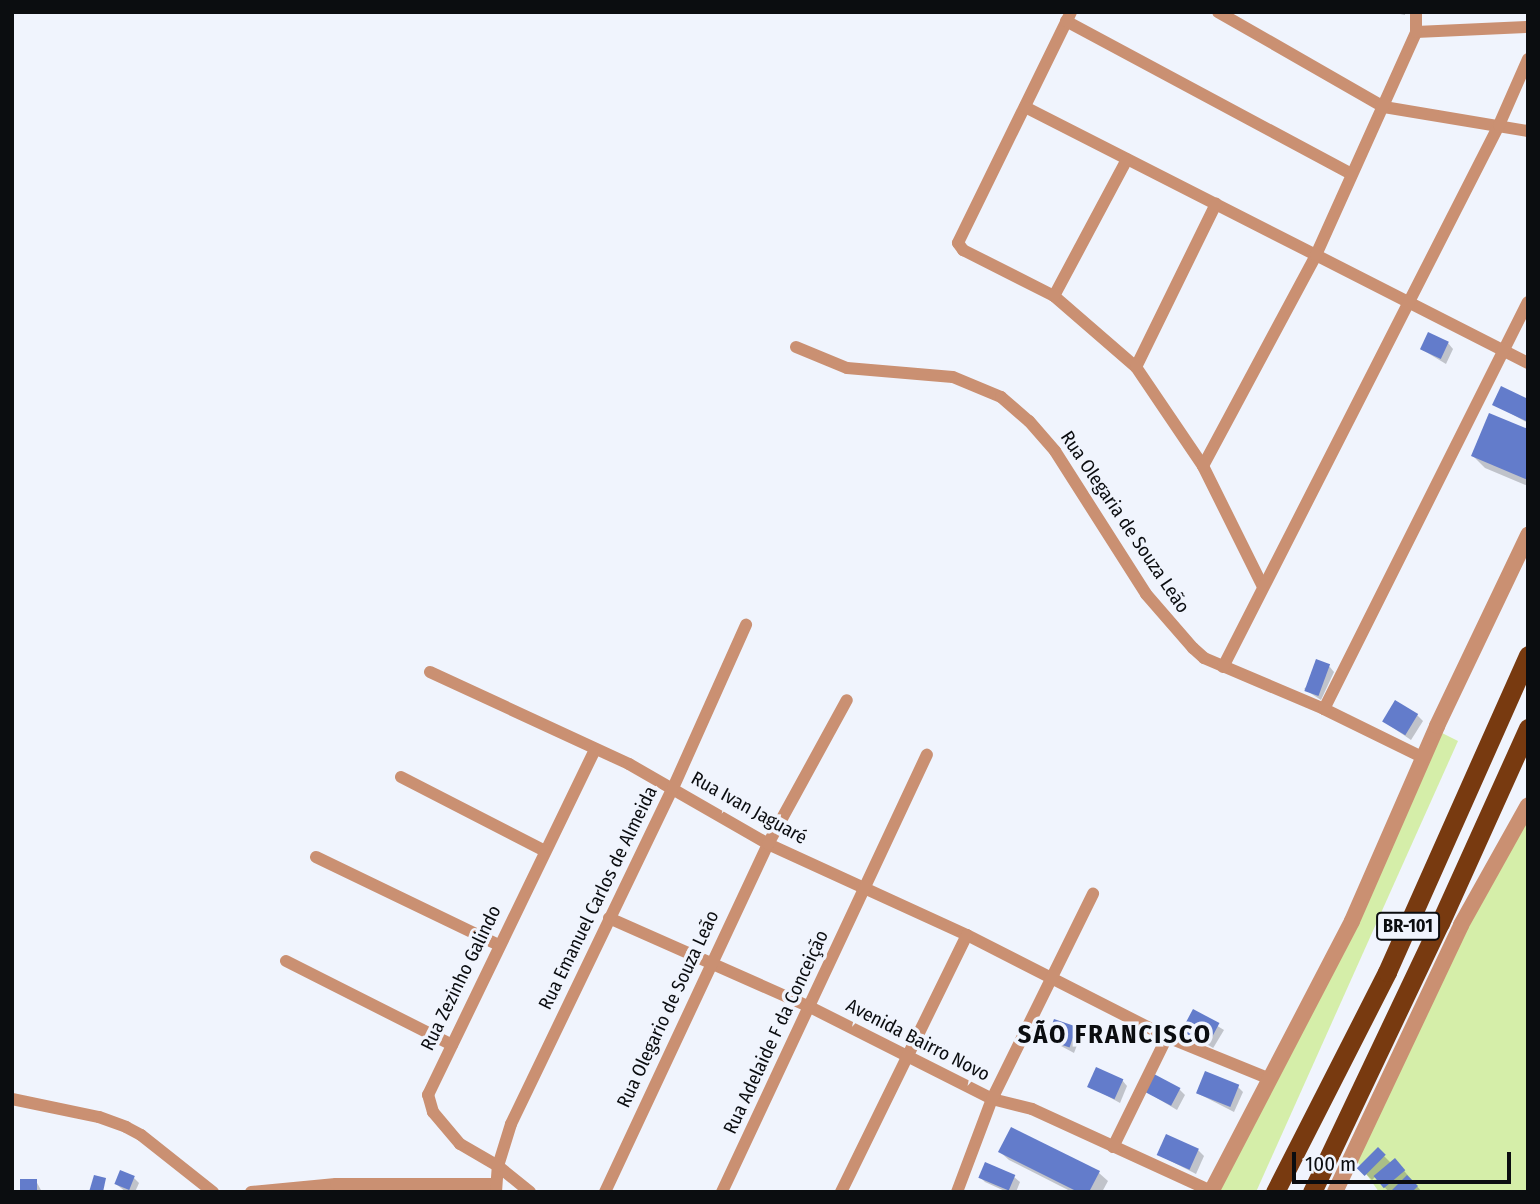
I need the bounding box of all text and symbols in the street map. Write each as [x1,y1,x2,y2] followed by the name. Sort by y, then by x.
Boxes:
[1056,427,1194,617] street label: Rua Olegaria de Souza Leão
[687,767,811,849] street label: Rua Ivan Jaguaré
[534,783,662,1013] street label: Rua Emanuel Carlos de Almeida
[416,902,506,1054] street label: Rua Zezinho Galindo
[612,907,724,1111] street label: Rua Olegario de Souza Leão
[1375,911,1441,940] road number: BR-101
[719,927,833,1137] street label: Rua Adelaide F da Conceição
[842,994,994,1086] street label: Avenida Bairro Novo
[1019,1019,1211,1051] district label: SÃO FRANCISCO
[1295,1138,1514,1182] scale bar
[1305,1151,1356,1177] text: 100 m

